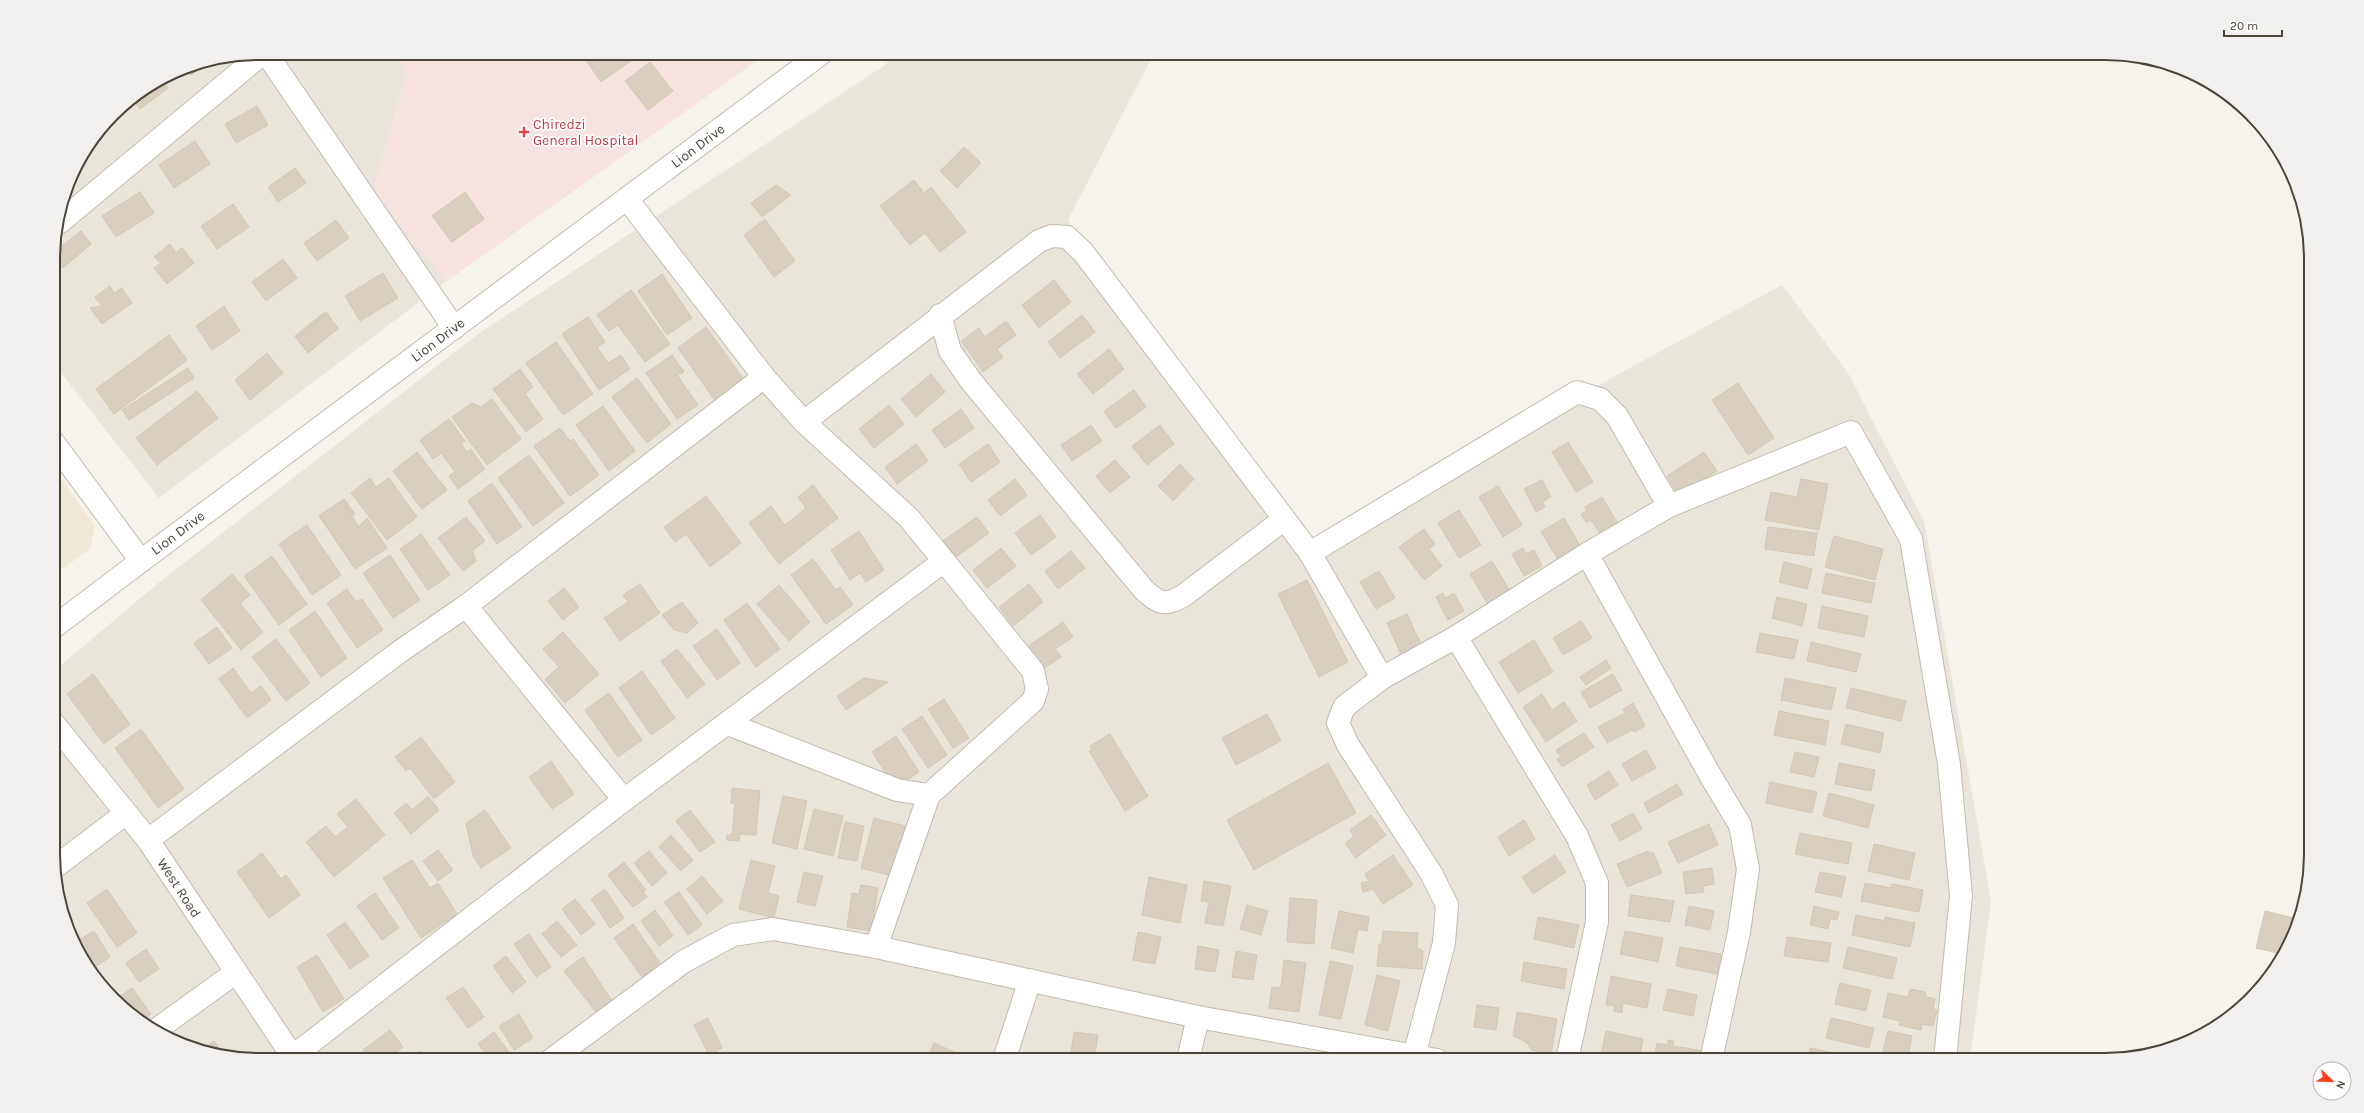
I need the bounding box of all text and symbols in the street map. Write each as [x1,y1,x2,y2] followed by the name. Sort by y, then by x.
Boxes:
[2224,12,2282,38] scale bar
[2230,19,2258,33] text: 20 m
[533,116,638,149] place label: Chiredzi General Hospital
[668,120,728,172] street label: Lion Drive
[518,126,530,138] marker: Chiredzi General Hospital
[408,314,468,366] street label: Lion Drive
[148,507,208,559] street label: Lion Drive
[154,855,204,921] street label: West Road
[2312,1061,2352,1101] north arrow
[2333,1079,2348,1091] text: N

